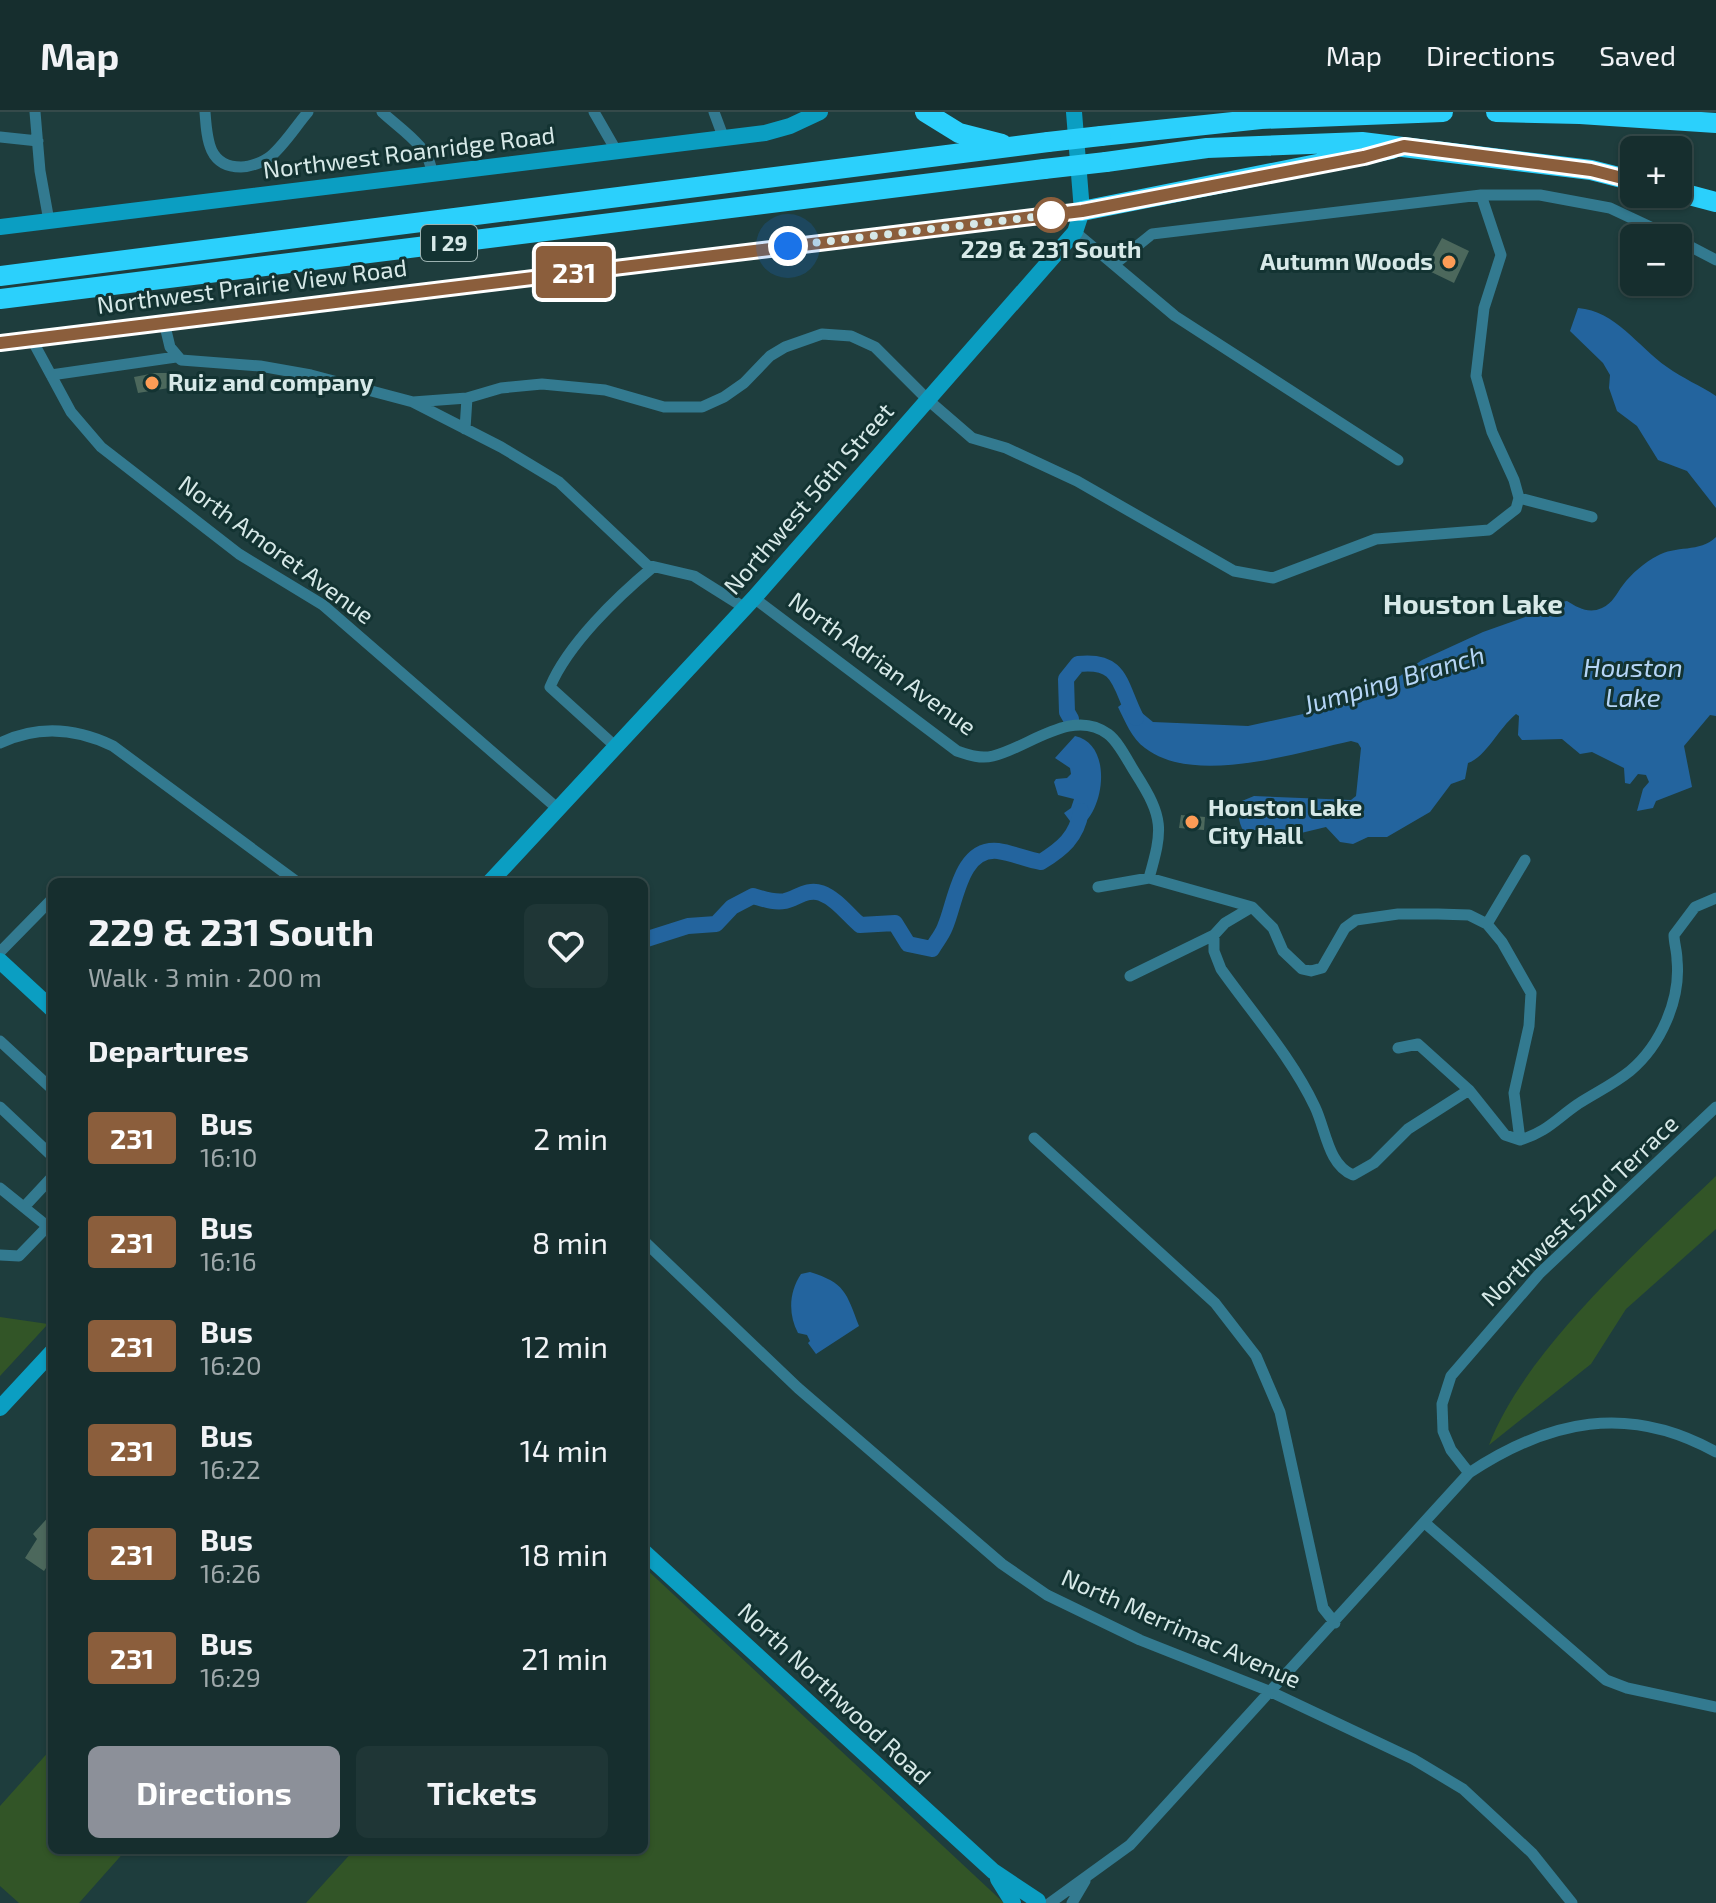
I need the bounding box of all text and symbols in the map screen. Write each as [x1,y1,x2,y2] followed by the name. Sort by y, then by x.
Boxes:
[40,32,119,78] text: Map
[1326,38,1382,72] text: Map
[1426,38,1555,72] text: Directions
[1599,38,1676,72] text: Saved
[261,119,557,184] street label: Northwest Roanridge Road
[1620,136,1692,296] map controls
[1620,136,1692,208] button: +
[1034,198,1068,232] marker: 229 & 231 South
[1620,224,1692,296] button: −
[421,225,477,261] road number: I 29
[768,226,808,266] your location
[961,234,1141,263] place label: 229 & 231 South
[528,246,620,298] line badge: 231
[1260,246,1433,275] place label: Autumn Woods
[95,252,408,319] street label: Northwest Prairie View Road
[1440,253,1458,271] marker: Autumn Woods
[552,255,596,289] text: 231
[168,367,374,396] place label: Ruiz and company
[143,374,161,392] marker: Ruiz and company
[717,396,899,600] street label: Northwest 56th Street
[174,468,380,629] street label: North Amoret Avenue
[783,585,982,741] street label: North Adrian Avenue
[1383,586,1563,620] district label: Houston Lake
[1298,638,1488,720] water label: Jumping Branch
[1583,651,1683,712] water label: Houston Lake
[1208,792,1362,849] place label: Houston Lake City Hall
[1183,813,1201,831] marker: Houston Lake City Hall
[524,904,608,988] button: heart
[88,908,374,954] text: 229 & 231 South
[88,961,322,992] text: Walk · 3 min · 200 m
[88,1032,249,1068] text: Departures
[200,1105,253,1141] text: Bus
[1475,1108,1683,1311] street label: Northwest 52nd Terrace
[533,1120,608,1156] text: 2 min
[110,1121,154,1155] text: 231
[200,1141,257,1172] text: 16:10
[200,1209,253,1245] text: Bus
[532,1224,608,1260] text: 8 min
[110,1225,154,1259] text: 231
[200,1245,257,1276] text: 16:16
[200,1313,253,1349] text: Bus
[521,1328,608,1364] text: 12 min
[110,1329,154,1363] text: 231
[200,1349,262,1380] text: 16:20
[200,1417,253,1453] text: Bus
[520,1432,608,1468] text: 14 min
[110,1433,154,1467] text: 231
[200,1453,261,1484] text: 16:22
[200,1521,253,1557] text: Bus
[520,1536,608,1572] text: 18 min
[110,1537,154,1571] text: 231
[200,1557,261,1588] text: 16:26
[1057,1562,1306,1694] street label: North Merrimac Avenue
[733,1596,938,1790] street label: North Northwood Road
[200,1625,253,1661] text: Bus
[521,1640,608,1676] text: 21 min
[110,1641,154,1675] text: 231
[200,1661,261,1692] text: 16:29
[88,1746,340,1838] button: Directions
[356,1746,608,1838] button: Tickets

